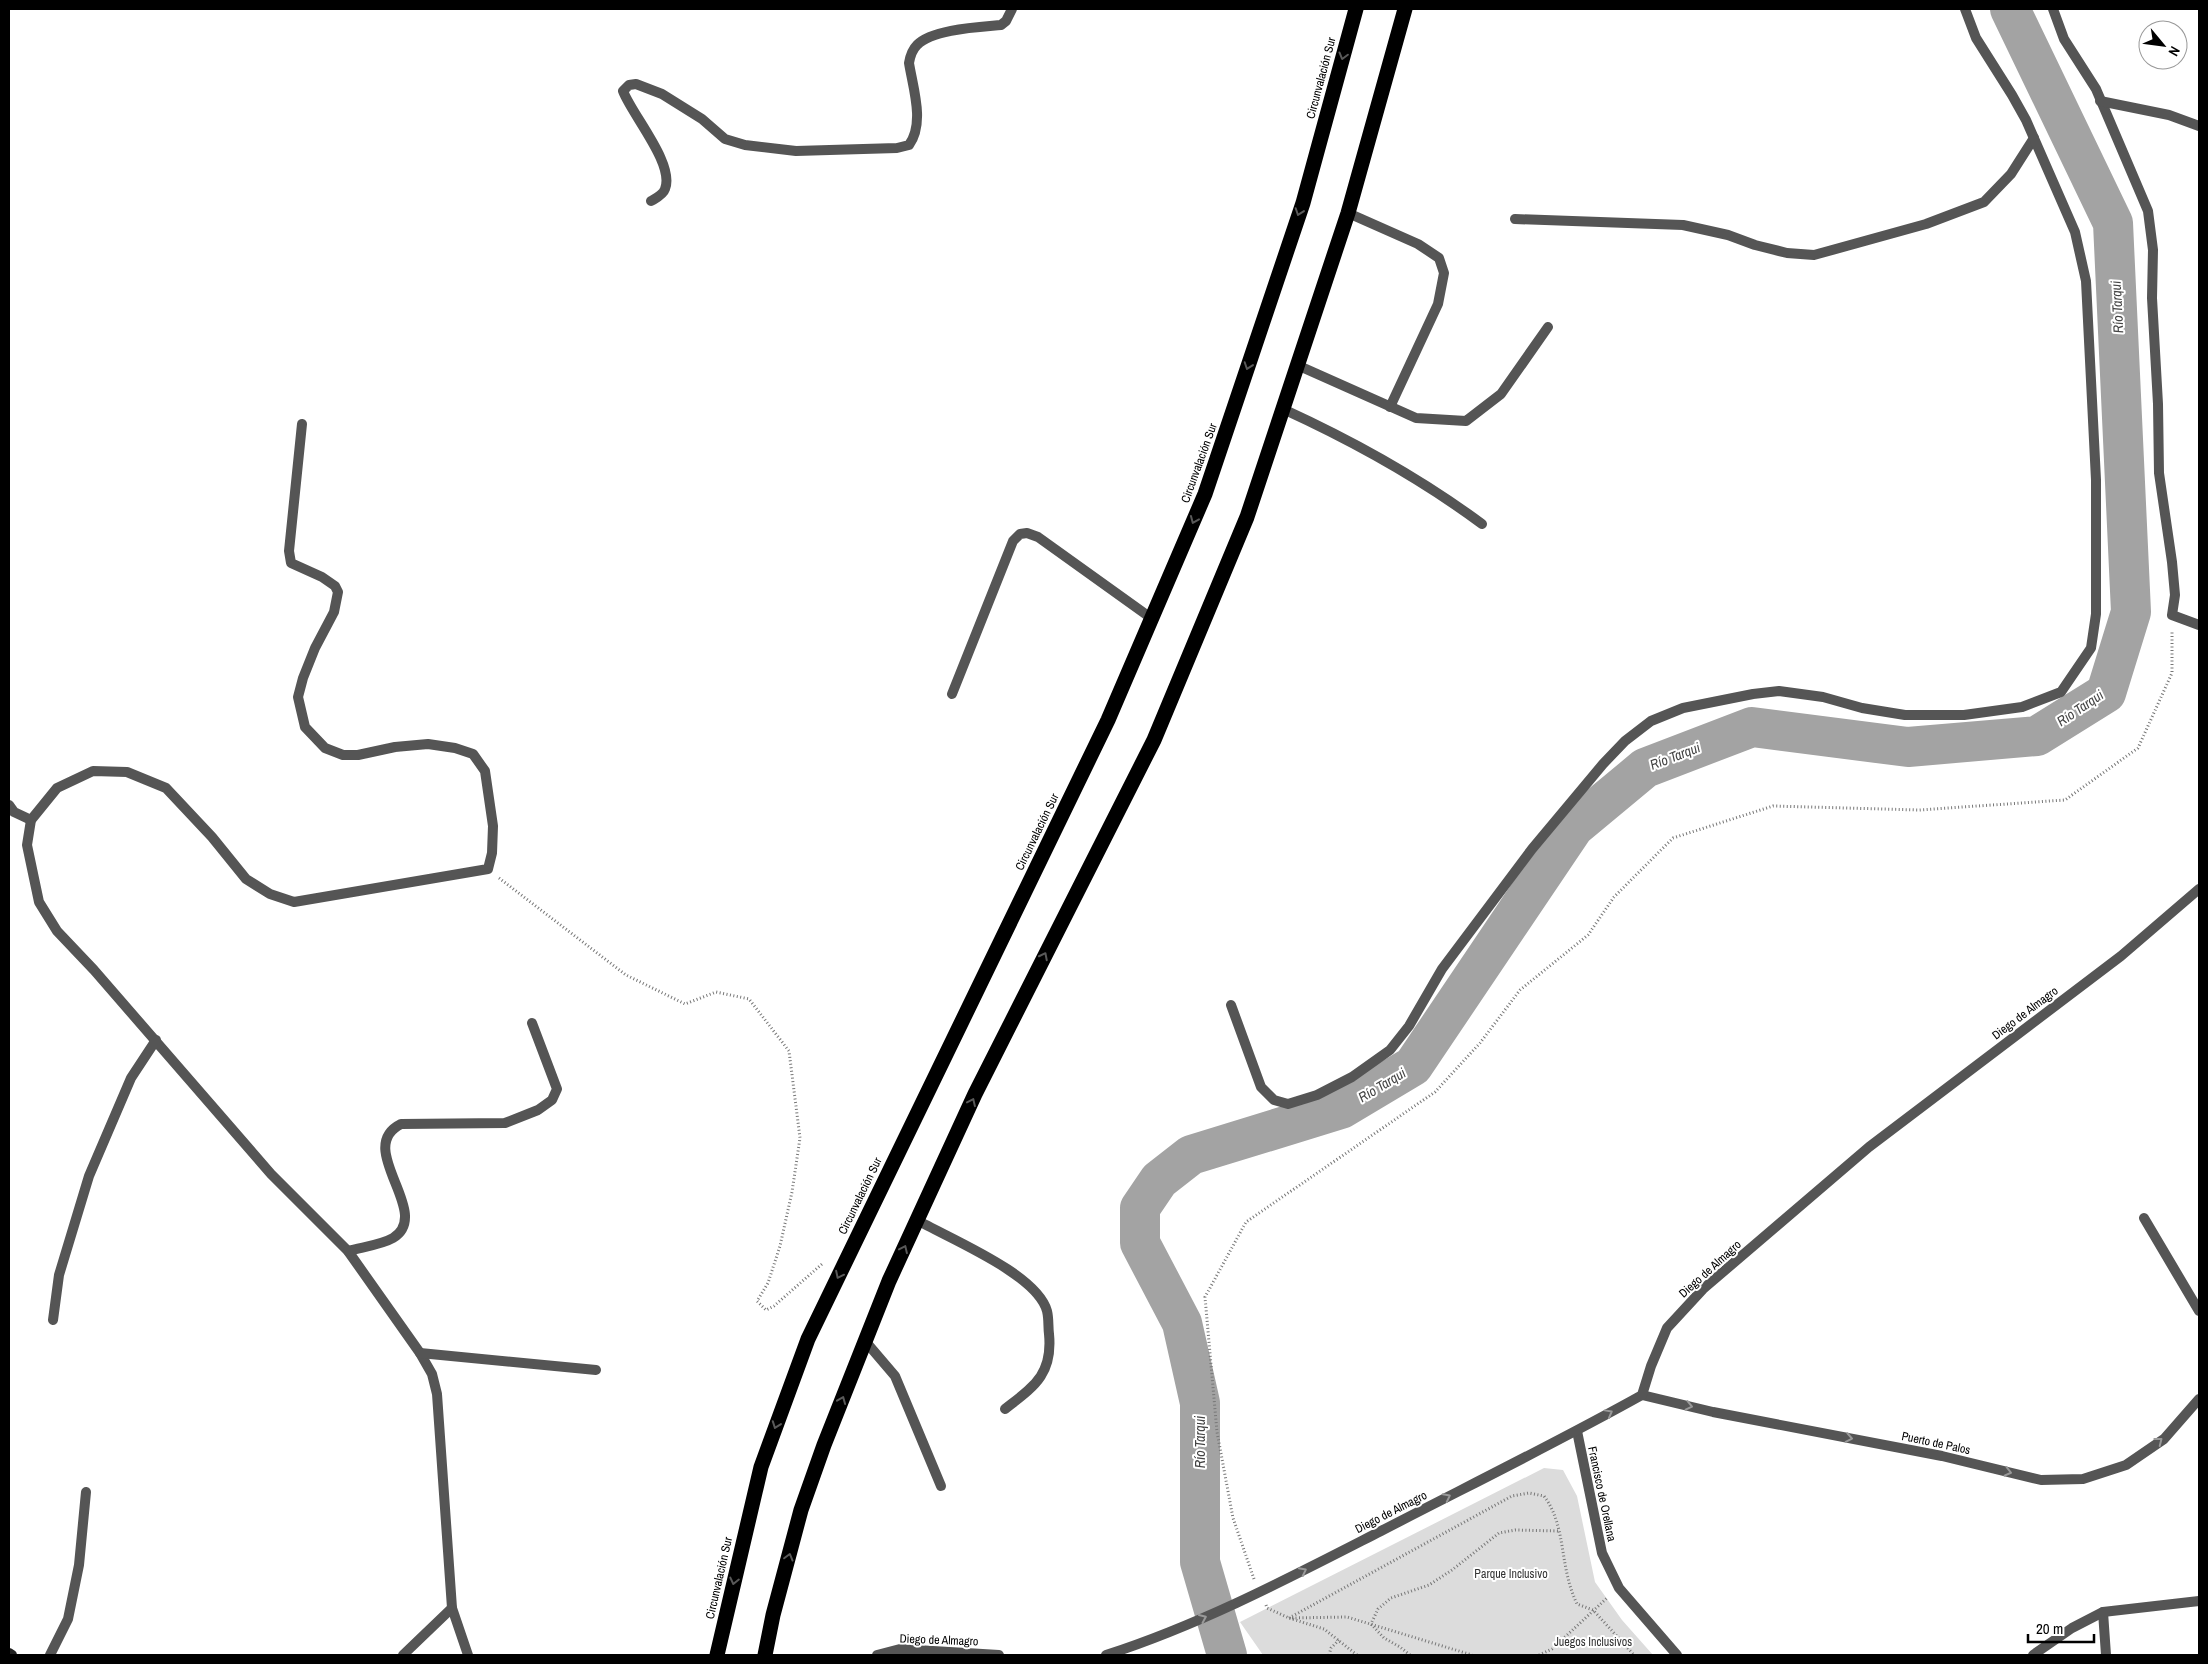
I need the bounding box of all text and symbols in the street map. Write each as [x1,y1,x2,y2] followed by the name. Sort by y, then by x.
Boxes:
[2138,20,2188,70] north arrow
[1302,35,1340,120] street label: Circunvalación Sur
[2164,43,2184,59] text: N
[1338,51,1349,60] one-way arrow
[1295,208,1305,216] one-way arrow
[2107,280,2127,334] water label: Río Tarqui
[1244,362,1254,370] one-way arrow
[1177,420,1221,505] street label: Circunvalación Sur
[1190,515,1200,524] one-way arrow
[2053,685,2107,730] water label: Río Tarqui
[1647,738,1703,774] water label: Río Tarqui
[1011,790,1063,873] street label: Circunvalación Sur
[1038,953,1048,962] one-way arrow
[1989,983,2061,1043] street label: Diego de Almagro
[1355,1063,1410,1106] water label: Río Tarqui
[965,1098,976,1107] one-way arrow
[834,1154,886,1237] street label: Circunvalación Sur
[1675,1237,1745,1301] street label: Diego de Almagro
[897,1245,908,1254] one-way arrow
[835,1270,845,1279] one-way arrow
[836,1396,847,1405] one-way arrow
[1685,1400,1694,1411] one-way arrow
[1604,1409,1613,1419] one-way arrow
[1191,1415,1209,1468] water label: Río Tarqui
[772,1420,782,1428] one-way arrow
[1900,1428,1972,1458] street label: Puerto de Palos
[1844,1432,1853,1443] one-way arrow
[2153,1439,2162,1447] one-way arrow
[1584,1445,1620,1544] street label: Francisco de Orellana
[2003,1466,2012,1477] one-way arrow
[1352,1487,1430,1537] street label: Diego de Almagro
[1442,1493,1451,1503] one-way arrow
[702,1535,736,1621] street label: Circunvalación Sur
[783,1553,793,1561] one-way arrow
[1474,1566,1548,1582] park label: Parque Inclusivo
[1297,1567,1306,1577] one-way arrow
[729,1577,740,1586] one-way arrow
[2028,1612,2094,1644] scale bar
[1198,1614,1207,1625] one-way arrow
[2036,1618,2063,1639] text: 20 m
[899,1631,979,1649] street label: Diego de Almagro
[1554,1634,1632,1650] park label: Juegos Inclusivos

